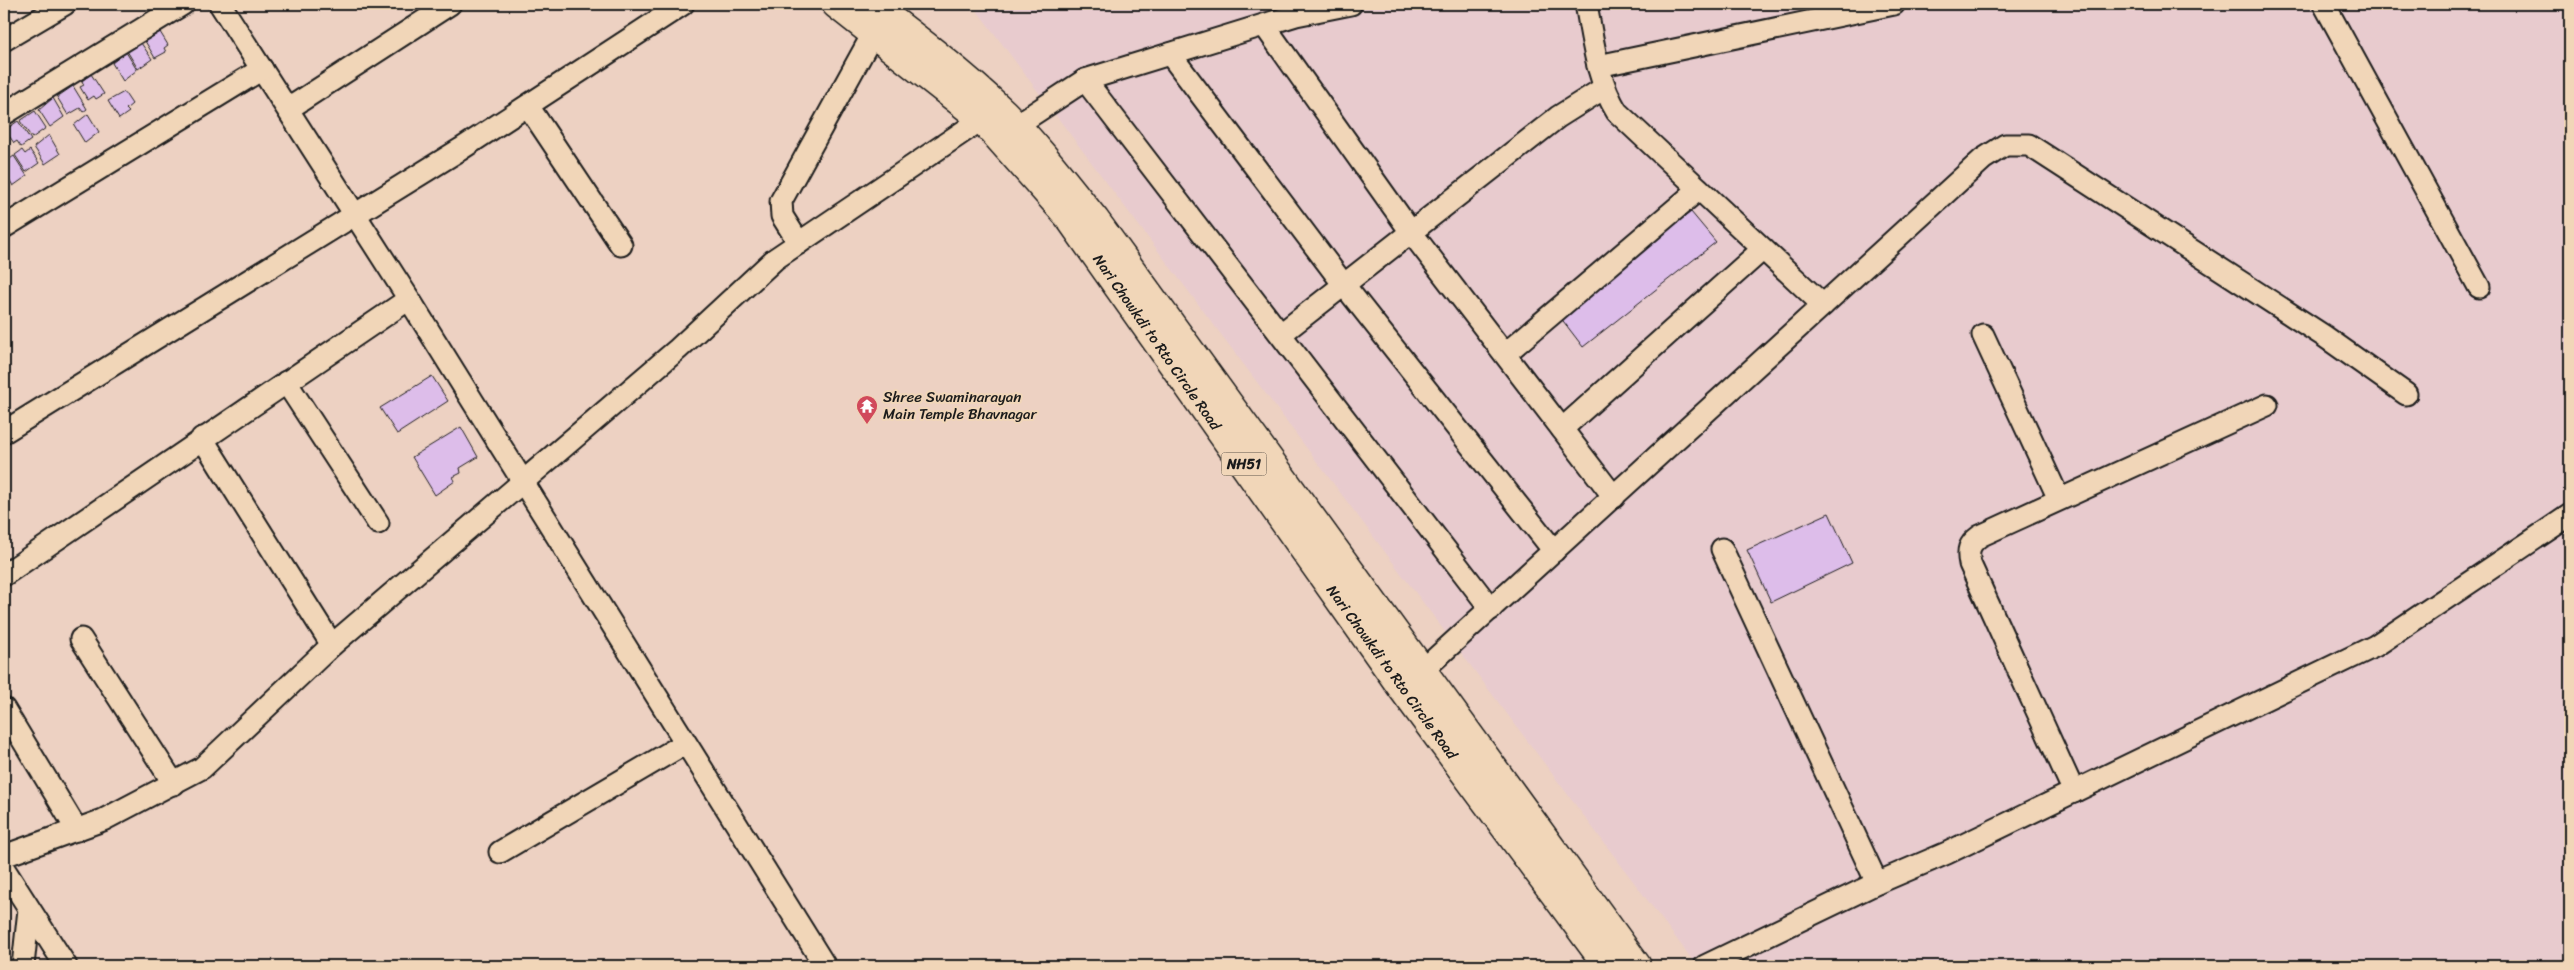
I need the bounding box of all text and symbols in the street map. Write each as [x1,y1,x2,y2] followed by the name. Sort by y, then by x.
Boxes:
[1086,248,1229,437] street label: Nari Chowkdi to Rto Circle Road
[883,384,1038,427] place label: Shree Swaminarayan Main Temple Bhavnagar
[855,394,879,425] temple icon: Shree Swaminarayan Main Temple Bhavnagar
[1222,452,1266,476] road number: NH51
[1320,579,1465,766] street label: Nari Chowkdi to Rto Circle Road

